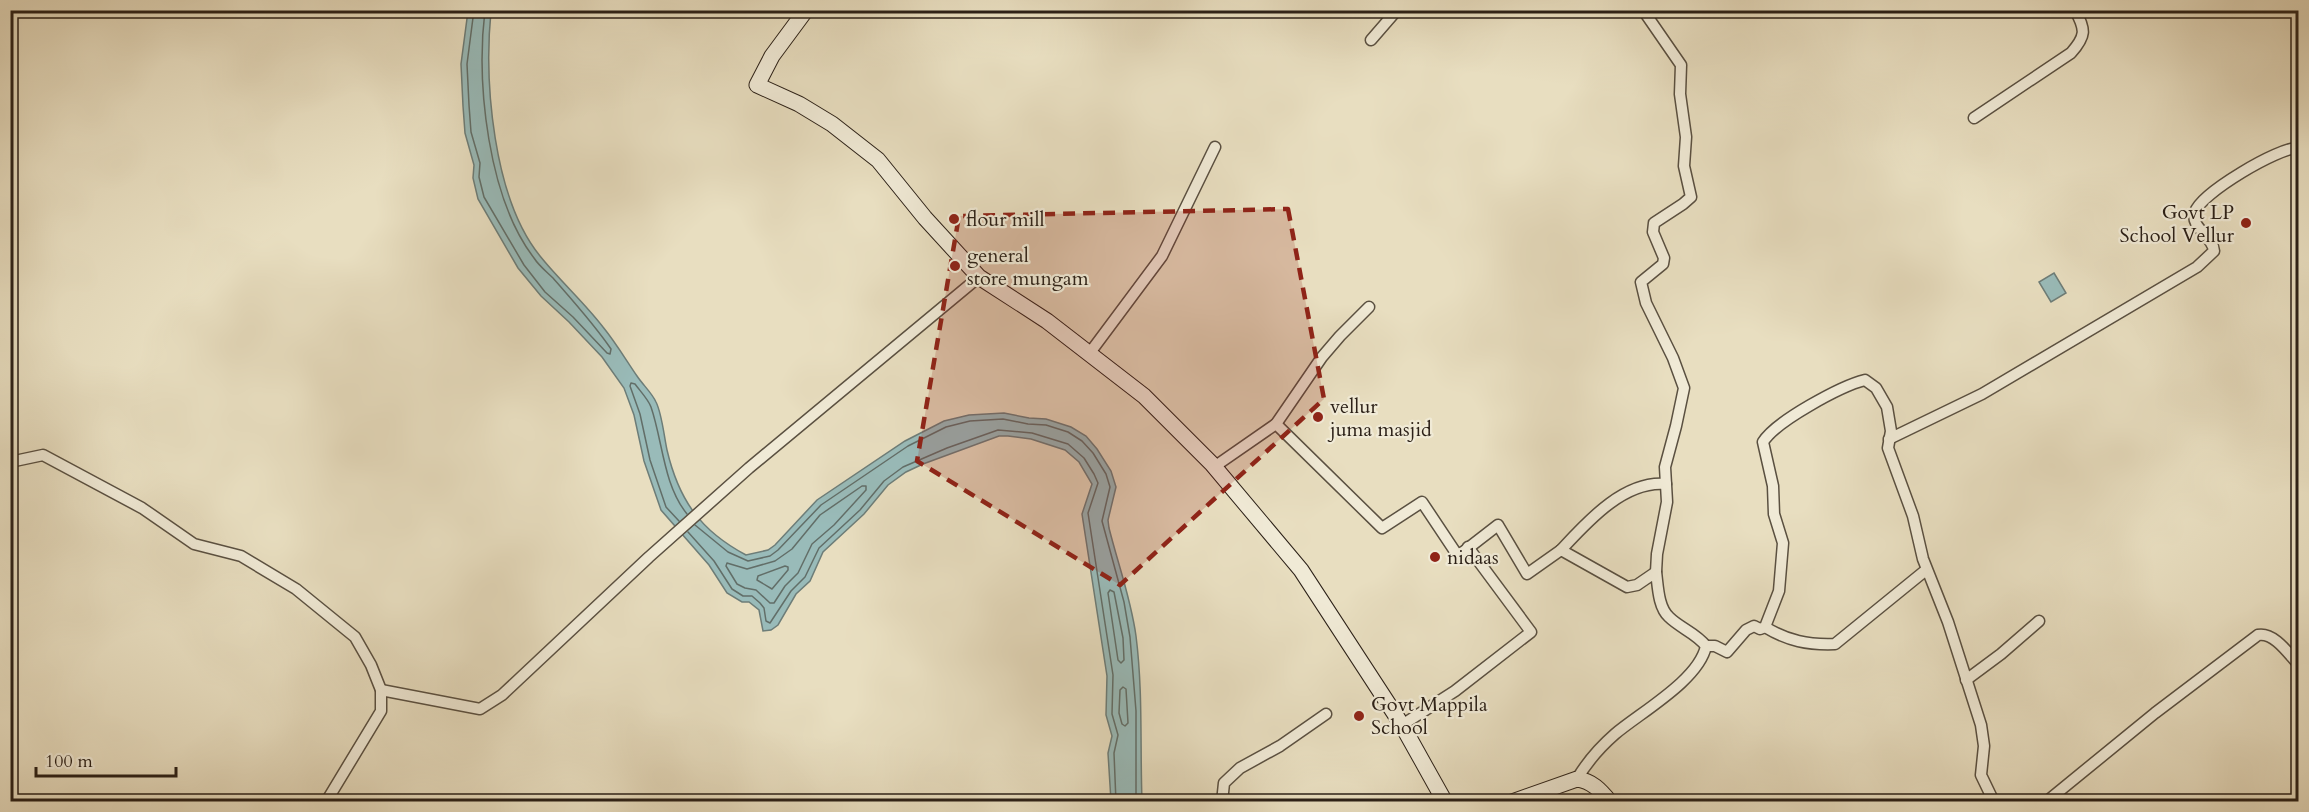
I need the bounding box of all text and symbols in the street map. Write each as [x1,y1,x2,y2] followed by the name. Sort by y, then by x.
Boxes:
[2120,199,2235,249] place label: Govt LP School Vellur
[966,206,1045,233] place label: flour mill
[947,212,961,226] marker: flour mill
[2239,216,2253,230] marker: Govt LP School Vellur
[967,242,1089,292] place label: general store mungam
[948,259,962,273] marker: general store mungam
[1327,393,1432,443] place label: vellur juma masjid
[1311,410,1325,424] marker: vellur juma masjid
[1447,544,1499,571] place label: nidaas
[1428,550,1442,564] marker: nidaas
[1371,691,1488,741] place label: Govt Mappila School
[1352,709,1366,723] marker: Govt Mappila School
[36,740,176,778] scale bar
[45,749,93,774] text: 100 m

